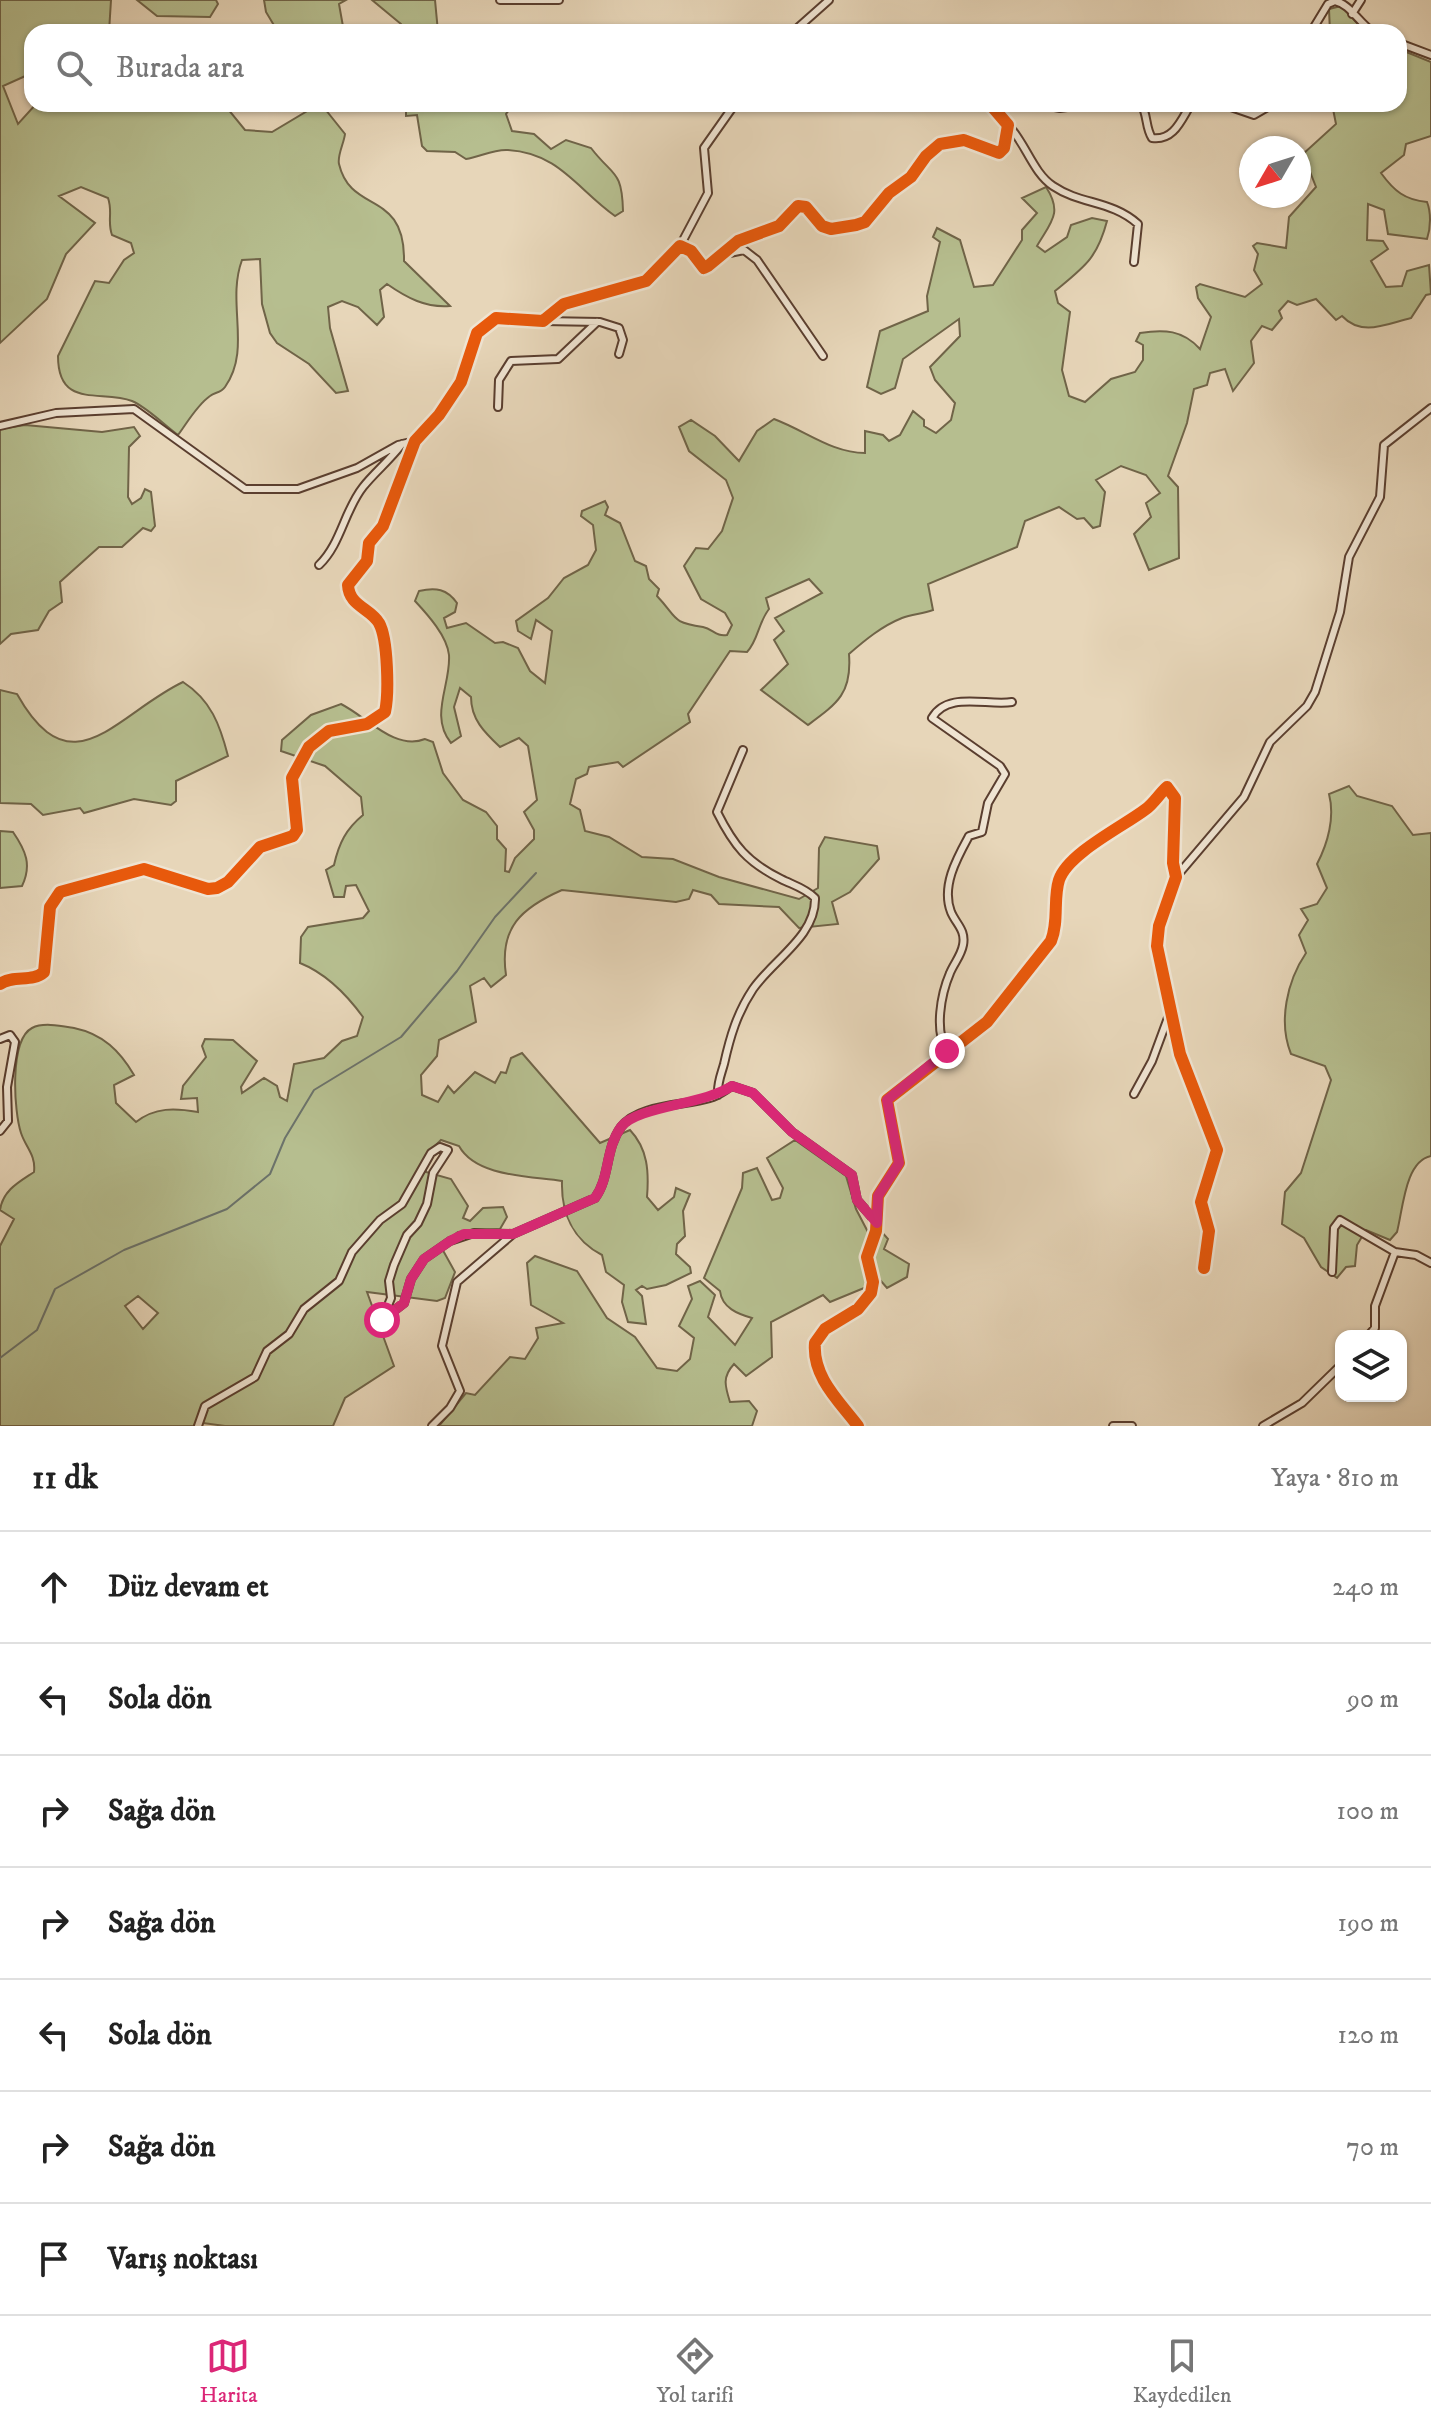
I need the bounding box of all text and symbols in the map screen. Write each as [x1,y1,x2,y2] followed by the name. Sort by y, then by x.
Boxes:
[24,24,1407,112] search box
[52,46,96,90] icon: search
[116,50,244,87] text: Burada ara
[1239,136,1311,208] north arrow
[929,1033,965,1069] route end
[364,1302,400,1338] route start
[1335,1330,1407,1402] map controls
[1335,1330,1407,1402] button: layers
[32,1457,98,1499] text: 11 dk
[1271,1462,1399,1495] text: Yaya · 810 m
[32,1565,76,1609] icon: ahead
[108,1569,269,1606] text: Düz devam et
[1332,1571,1399,1604] text: 240 m
[32,1677,76,1721] icon: left
[108,1681,212,1718] text: Sola dön
[1347,1683,1399,1716] text: 90 m
[32,1789,76,1833] icon: right
[108,1793,216,1830] text: Sağa dön
[1336,1795,1399,1828] text: 100 m
[32,1901,76,1945] icon: right
[108,1905,216,1942] text: Sağa dön
[1337,1907,1399,1940] text: 190 m
[32,2013,76,2057] icon: left
[108,2017,212,2054] text: Sola dön
[1338,2019,1399,2052] text: 120 m
[32,2125,76,2169] icon: right
[108,2129,216,2166] text: Sağa dön
[1346,2131,1399,2164] text: 70 m
[32,2237,76,2281] icon: arrive
[108,2241,258,2278] text: Varış noktası
[199,2334,258,2409] tab: Harita
[656,2334,734,2409] tab: Yol tarifi
[1133,2334,1232,2409] tab: Kaydedilen

